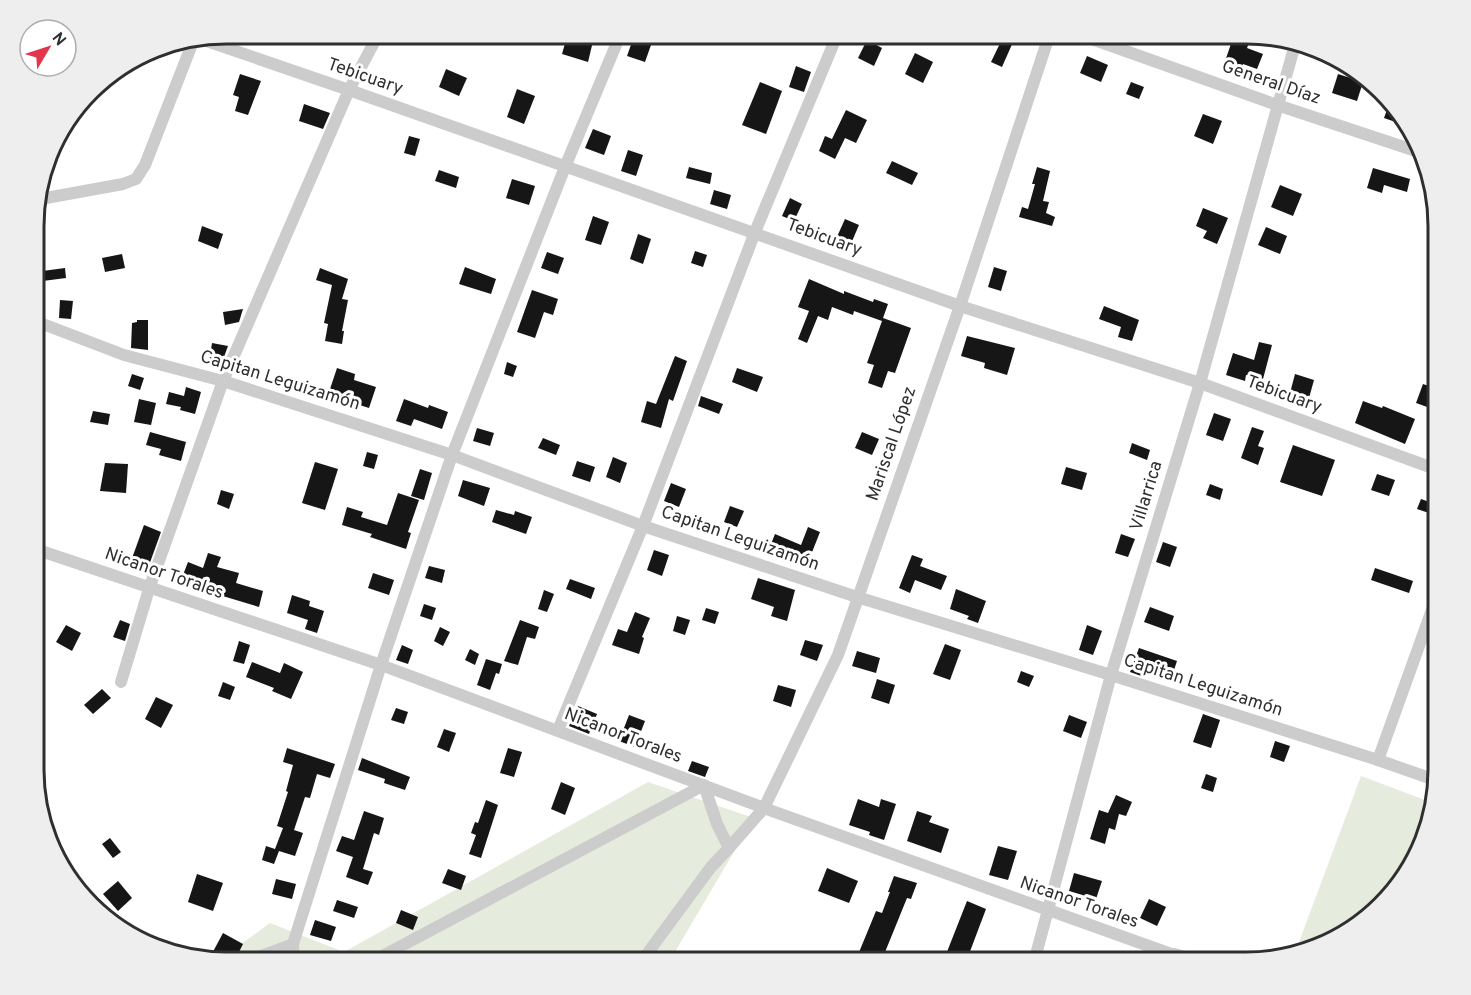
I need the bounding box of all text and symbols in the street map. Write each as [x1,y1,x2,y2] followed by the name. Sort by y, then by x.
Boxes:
[18,18,78,78] north arrow
[47,29,69,51] text: N
[324,53,406,101] street label: Tebicuary
[1219,55,1323,111] street label: General Díaz
[783,214,865,262] street label: Tebicuary
[197,346,363,416] street label: Capitan Leguizamón
[1243,371,1325,419] street label: Tebicuary
[862,384,922,504] street label: Mariscal López
[1125,458,1169,534] street label: Villarrica
[658,501,822,577] street label: Capitan Leguizamón
[101,543,227,605] street label: Nicanor Torales
[1120,649,1286,723] street label: Capitan Leguizamón
[561,703,685,769] street label: Nicanor Torales
[1016,872,1142,934] street label: Nicanor Torales

